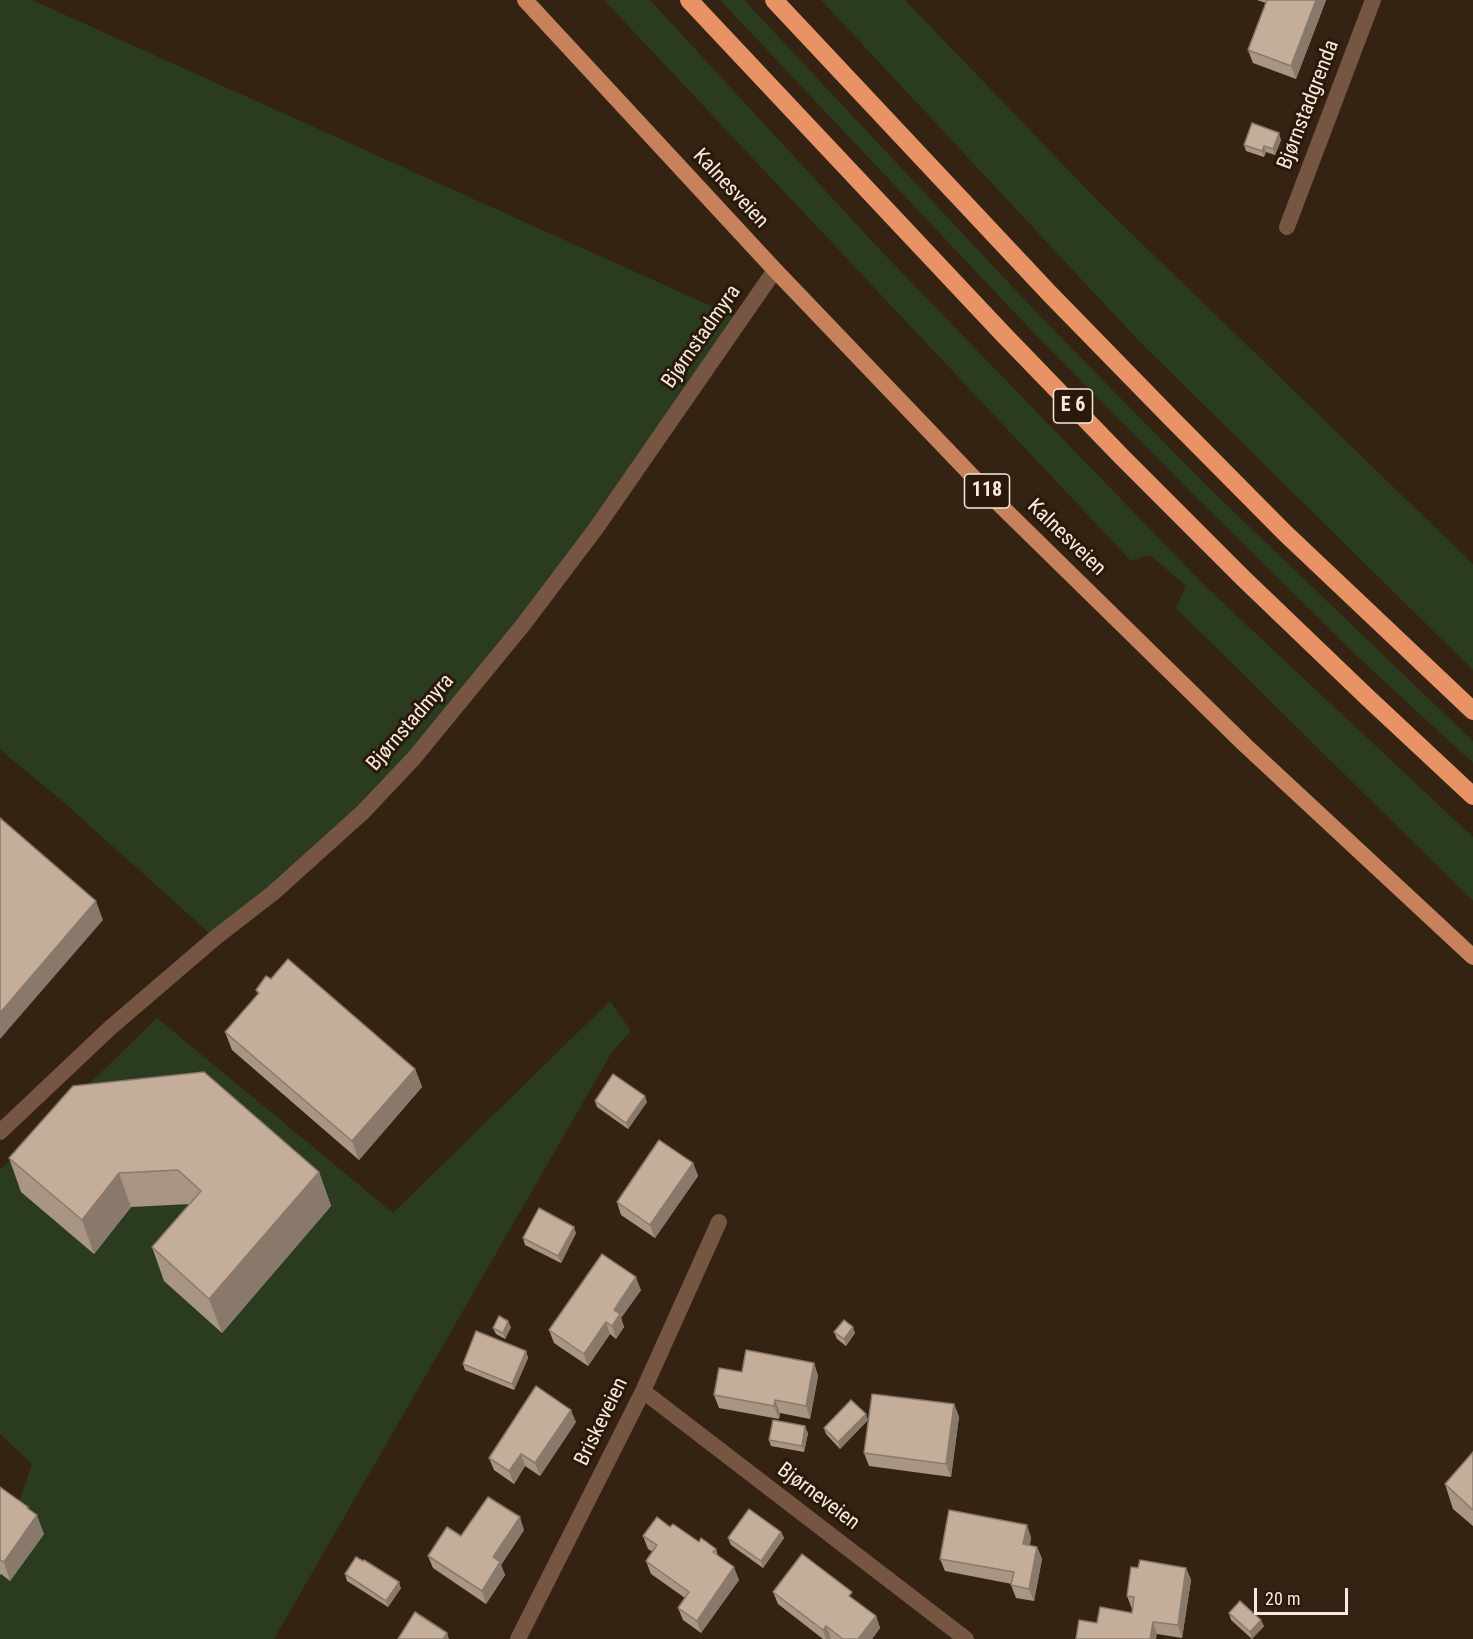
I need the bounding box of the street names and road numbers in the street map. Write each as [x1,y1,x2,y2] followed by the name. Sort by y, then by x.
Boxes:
[1273,37,1345,173] street label: Bjørnstadgrenda
[687,144,773,234] street label: Kalnesveien
[657,281,747,393] street label: Bjørnstadmyra
[1054,389,1092,423] road number: E 6
[964,474,1010,508] road number: 118
[1021,494,1111,582] street label: Kalnesveien
[362,669,460,777] street label: Bjørnstadmyra
[570,1374,634,1470] street label: Briskeveien
[772,1458,864,1536] street label: Bjørneveien

